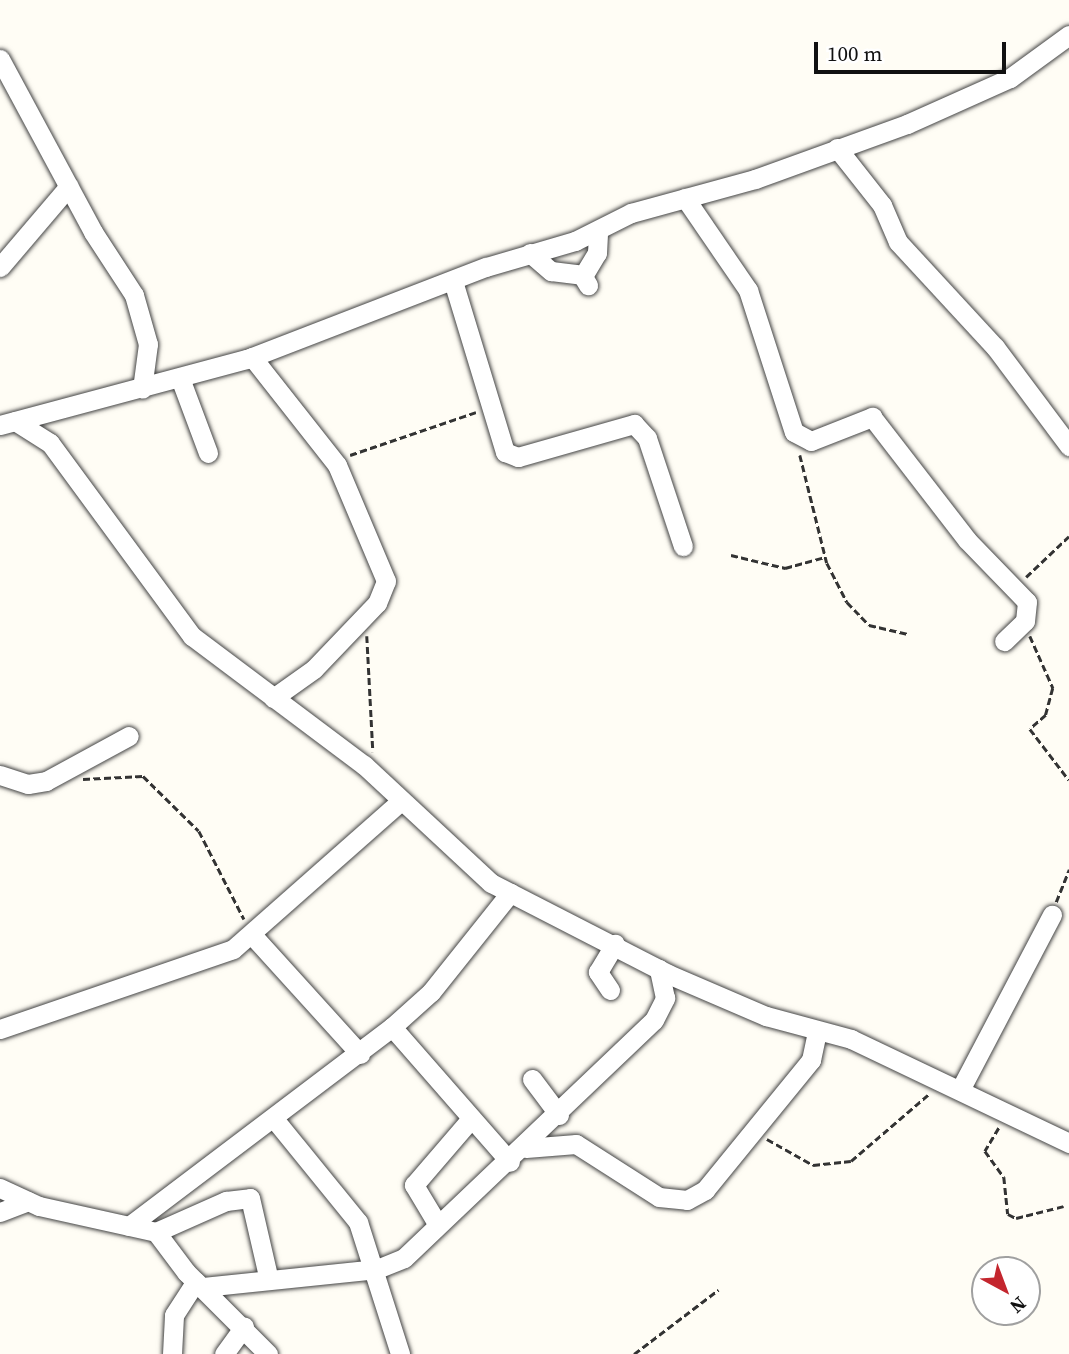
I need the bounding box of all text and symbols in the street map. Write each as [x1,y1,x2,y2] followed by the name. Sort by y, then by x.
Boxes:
[817,28,1010,72] scale bar
[827,39,882,68] text: 100 m
[971,1256,1041,1326] north arrow
[1005,1291,1032,1320] text: N

